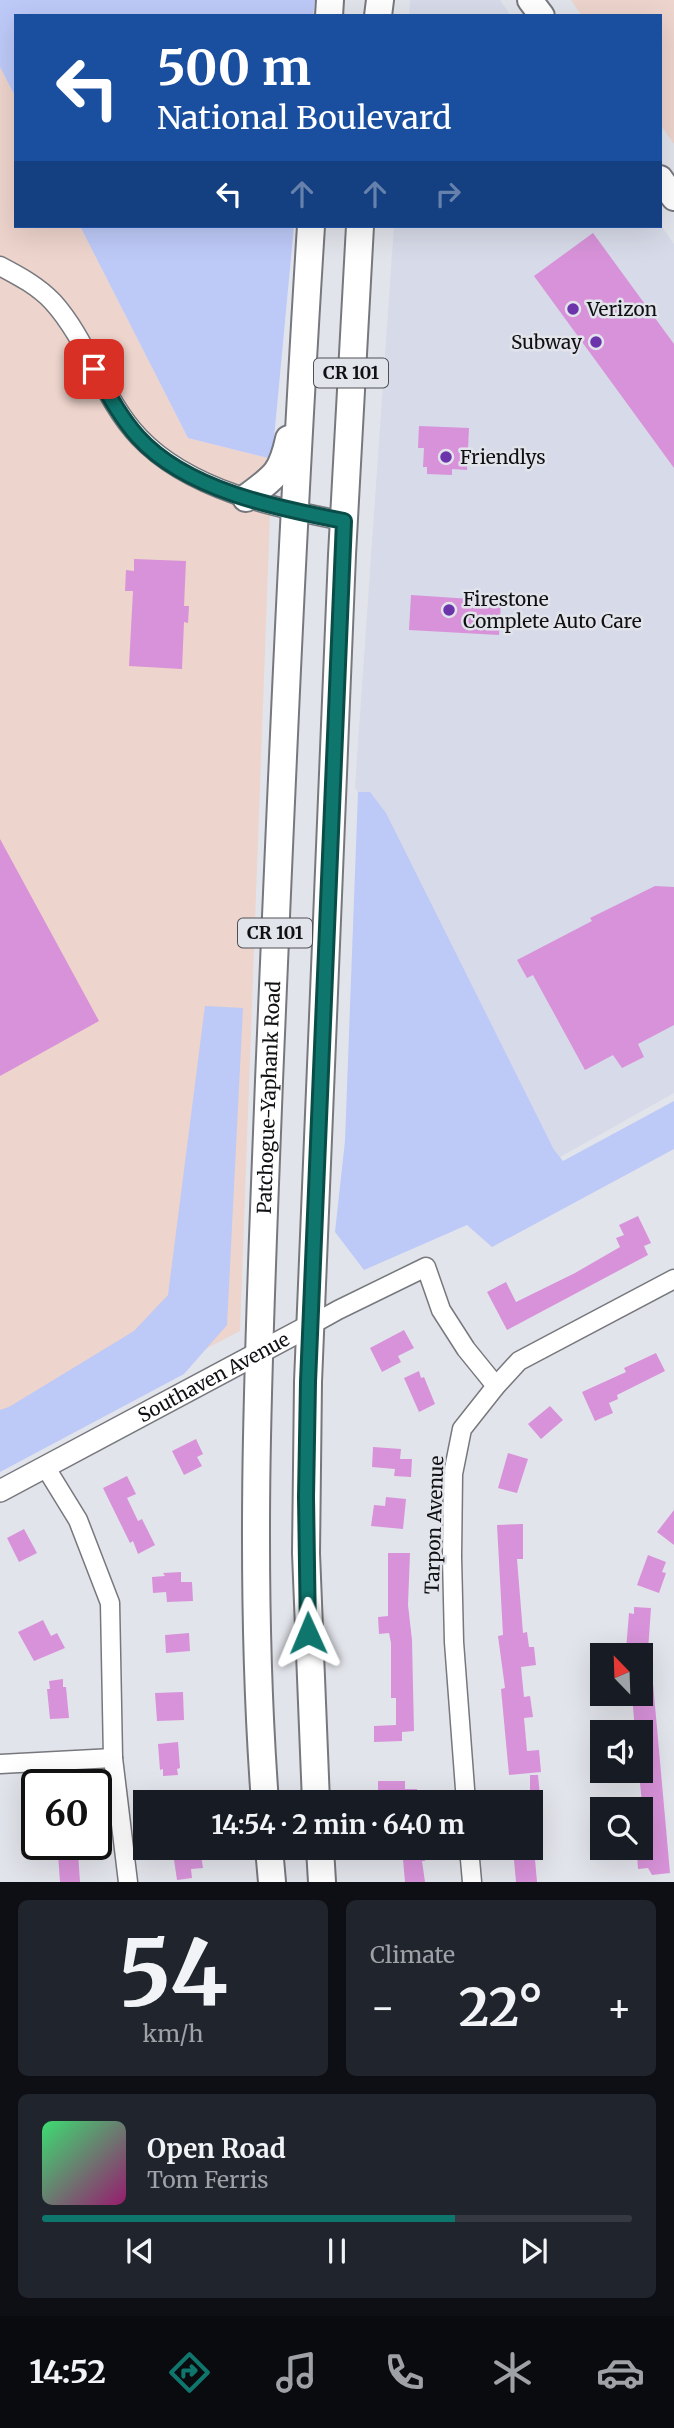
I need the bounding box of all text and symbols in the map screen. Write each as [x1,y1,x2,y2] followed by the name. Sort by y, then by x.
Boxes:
[157,37,311,98] text: 500 m
[42,42,133,133] icon: left
[157,98,452,138] text: National Boulevard
[210,175,248,213] icon: left
[283,175,321,213] icon: ahead
[356,175,394,213] icon: ahead
[429,175,467,213] icon: right
[586,297,658,321] place label: Verizon
[565,301,581,317] marker: Verizon
[511,330,582,354] place label: Subway
[588,334,604,350] marker: Subway
[64,339,124,399] pin
[75,350,113,388] icon: arrive
[314,358,388,388] road number: CR 101
[460,445,546,469] place label: Friendlys
[438,449,454,465] marker: Friendlys
[463,587,642,633] place label: Firestone Complete Auto Care
[441,602,457,618] marker: Firestone Complete Auto Care
[238,918,312,948] road number: CR 101
[252,980,285,1214] street label: Patchogue-Yaphank Road
[134,1327,294,1427] street label: Southaven Avenue
[420,1455,448,1595] street label: Tarpon Avenue
[271,1596,345,1670] position arrow
[590,1643,653,1706] north arrow
[590,1643,653,1860] map controls
[590,1720,653,1783] button: sound
[21,1769,112,1860] speed limit sign: 60
[590,1797,653,1860] button: search
[211,1808,465,1841] text: 14:54 · 2 min · 640 m
[118,1916,228,2031] text: 54
[370,1940,455,1969] text: Climate
[459,1975,543,2040] text: 22°
[370,1984,395,2031] text: −
[607,1984,632,2031] text: +
[143,2019,203,2048] text: km/h
[147,2132,286,2165] text: Open Road
[147,2165,269,2194] text: Tom Ferris
[121,2232,159,2270] icon: previous
[318,2232,356,2270] icon: pause
[515,2232,553,2270] icon: next
[165,2348,214,2397] icon: directions
[272,2348,321,2397] icon: music
[380,2348,429,2397] icon: phone
[488,2348,537,2397] icon: climate
[596,2348,645,2397] icon: car
[29,2352,106,2392] text: 14:52

